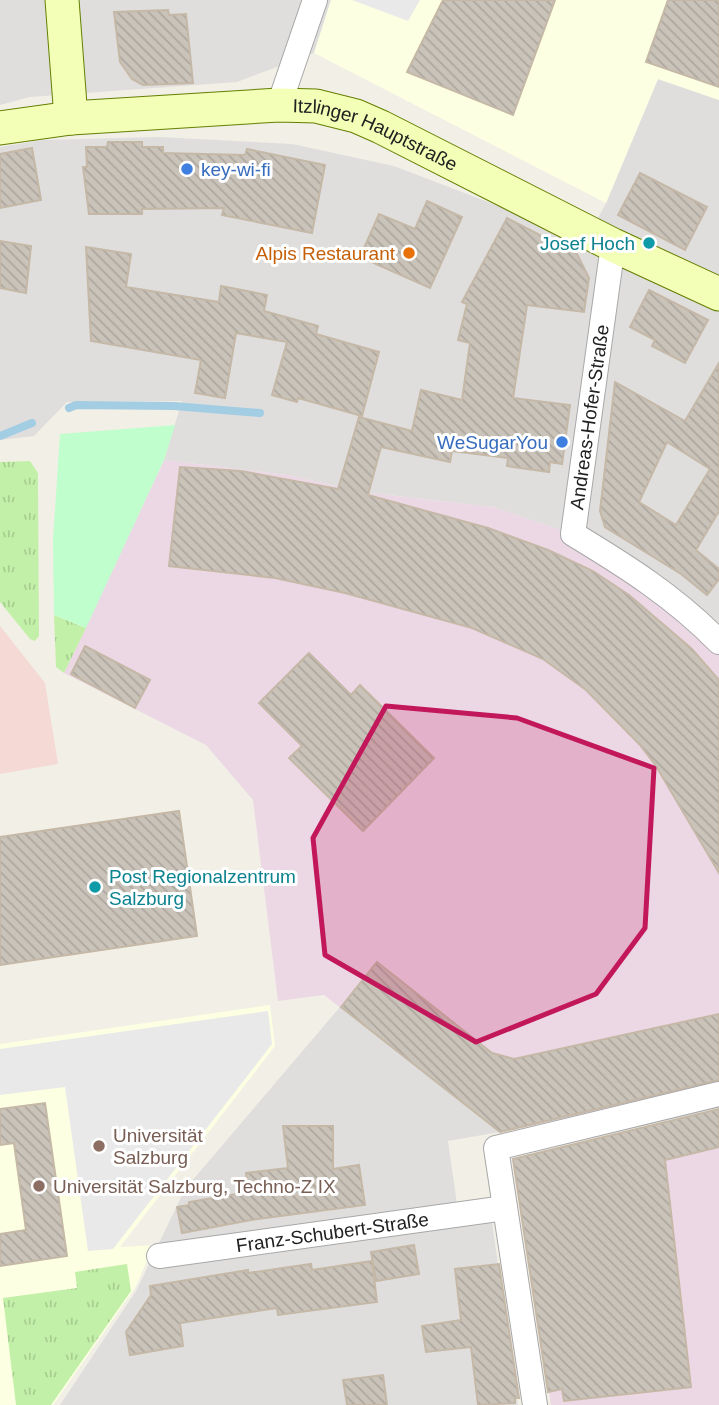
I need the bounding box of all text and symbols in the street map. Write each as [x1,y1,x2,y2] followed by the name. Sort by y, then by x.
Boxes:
[292,95,461,175] street label: Itzlinger Hauptstraße
[201,159,271,180] place label: key-wi-fi
[179,161,195,177] marker: key-wi-fi
[540,233,635,254] place label: Josef Hoch
[641,235,657,251] marker: Josef Hoch
[256,243,396,264] place label: Alpis Restaurant
[401,245,417,261] marker: Alpis Restaurant
[566,323,613,511] street label: Andreas-Hofer-Straße
[437,432,548,453] place label: WeSugarYou
[554,434,570,450] marker: WeSugarYou
[109,866,296,909] place label: Post Regionalzentrum Salzburg
[87,879,103,895] marker: Post Regionalzentrum Salzburg
[113,1125,203,1168] place label: Universität Salzburg
[91,1138,107,1154] marker: Universität Salzburg
[53,1176,336,1197] place label: Universität Salzburg, Techno-Z IX
[31,1178,47,1194] marker: Universität Salzburg, Techno-Z IX
[235,1209,430,1256] street label: Franz-Schubert-Straße

